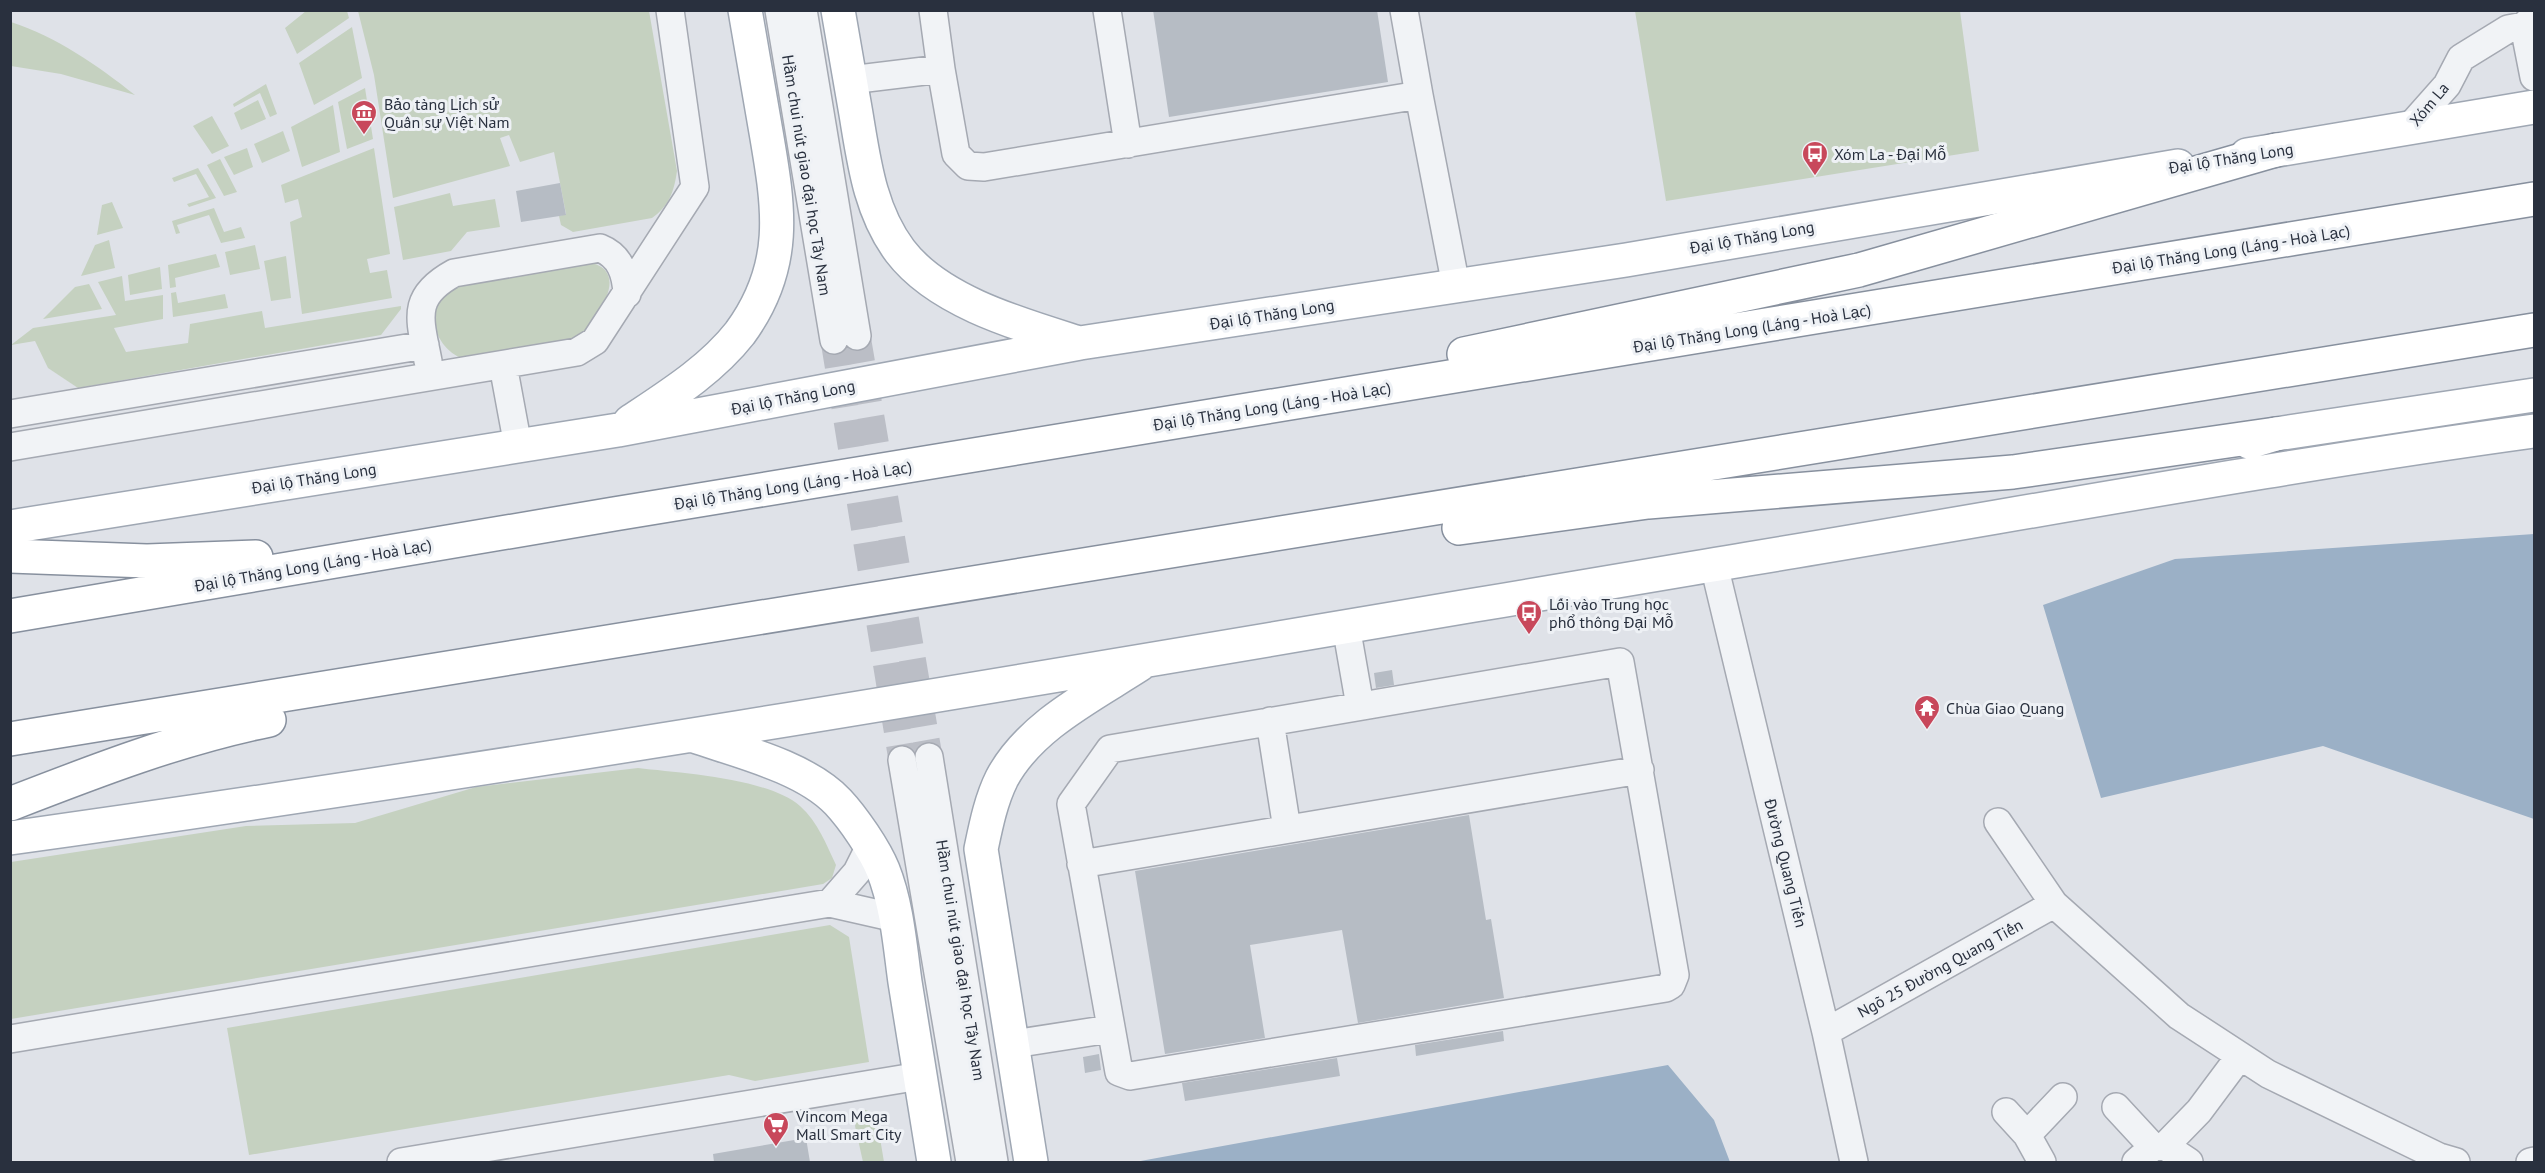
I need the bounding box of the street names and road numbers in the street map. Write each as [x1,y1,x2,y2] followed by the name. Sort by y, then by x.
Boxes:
[778,53,836,297] street label: Hầm chui nút giao đại học Tây Nam
[2405,78,2453,130] street label: Xóm La
[2166,138,2295,178] street label: Đại lộ Thăng Long
[1687,216,1816,258] street label: Đại lộ Thăng Long
[2110,220,2351,278] street label: Đại lộ Thăng Long (Láng - Hoà Lạc)
[1207,294,1336,334] street label: Đại lộ Thăng Long
[1631,299,1872,357] street label: Đại lộ Thăng Long (Láng - Hoà Lạc)
[728,375,857,419] street label: Đại lộ Thăng Long
[1151,377,1392,435] street label: Đại lộ Thăng Long (Láng - Hoà Lạc)
[672,456,913,514] street label: Đại lộ Thăng Long (Láng - Hoà Lạc)
[249,458,378,498] street label: Đại lộ Thăng Long
[192,534,433,596] street label: Đại lộ Thăng Long (Láng - Hoà Lạc)
[1760,796,1812,929] street label: Đường Quang Tiến
[932,838,990,1082] street label: Hầm chui nút giao đại học Tây Nam
[1854,914,2026,1022] street label: Ngõ 25 Đường Quang Tiến

